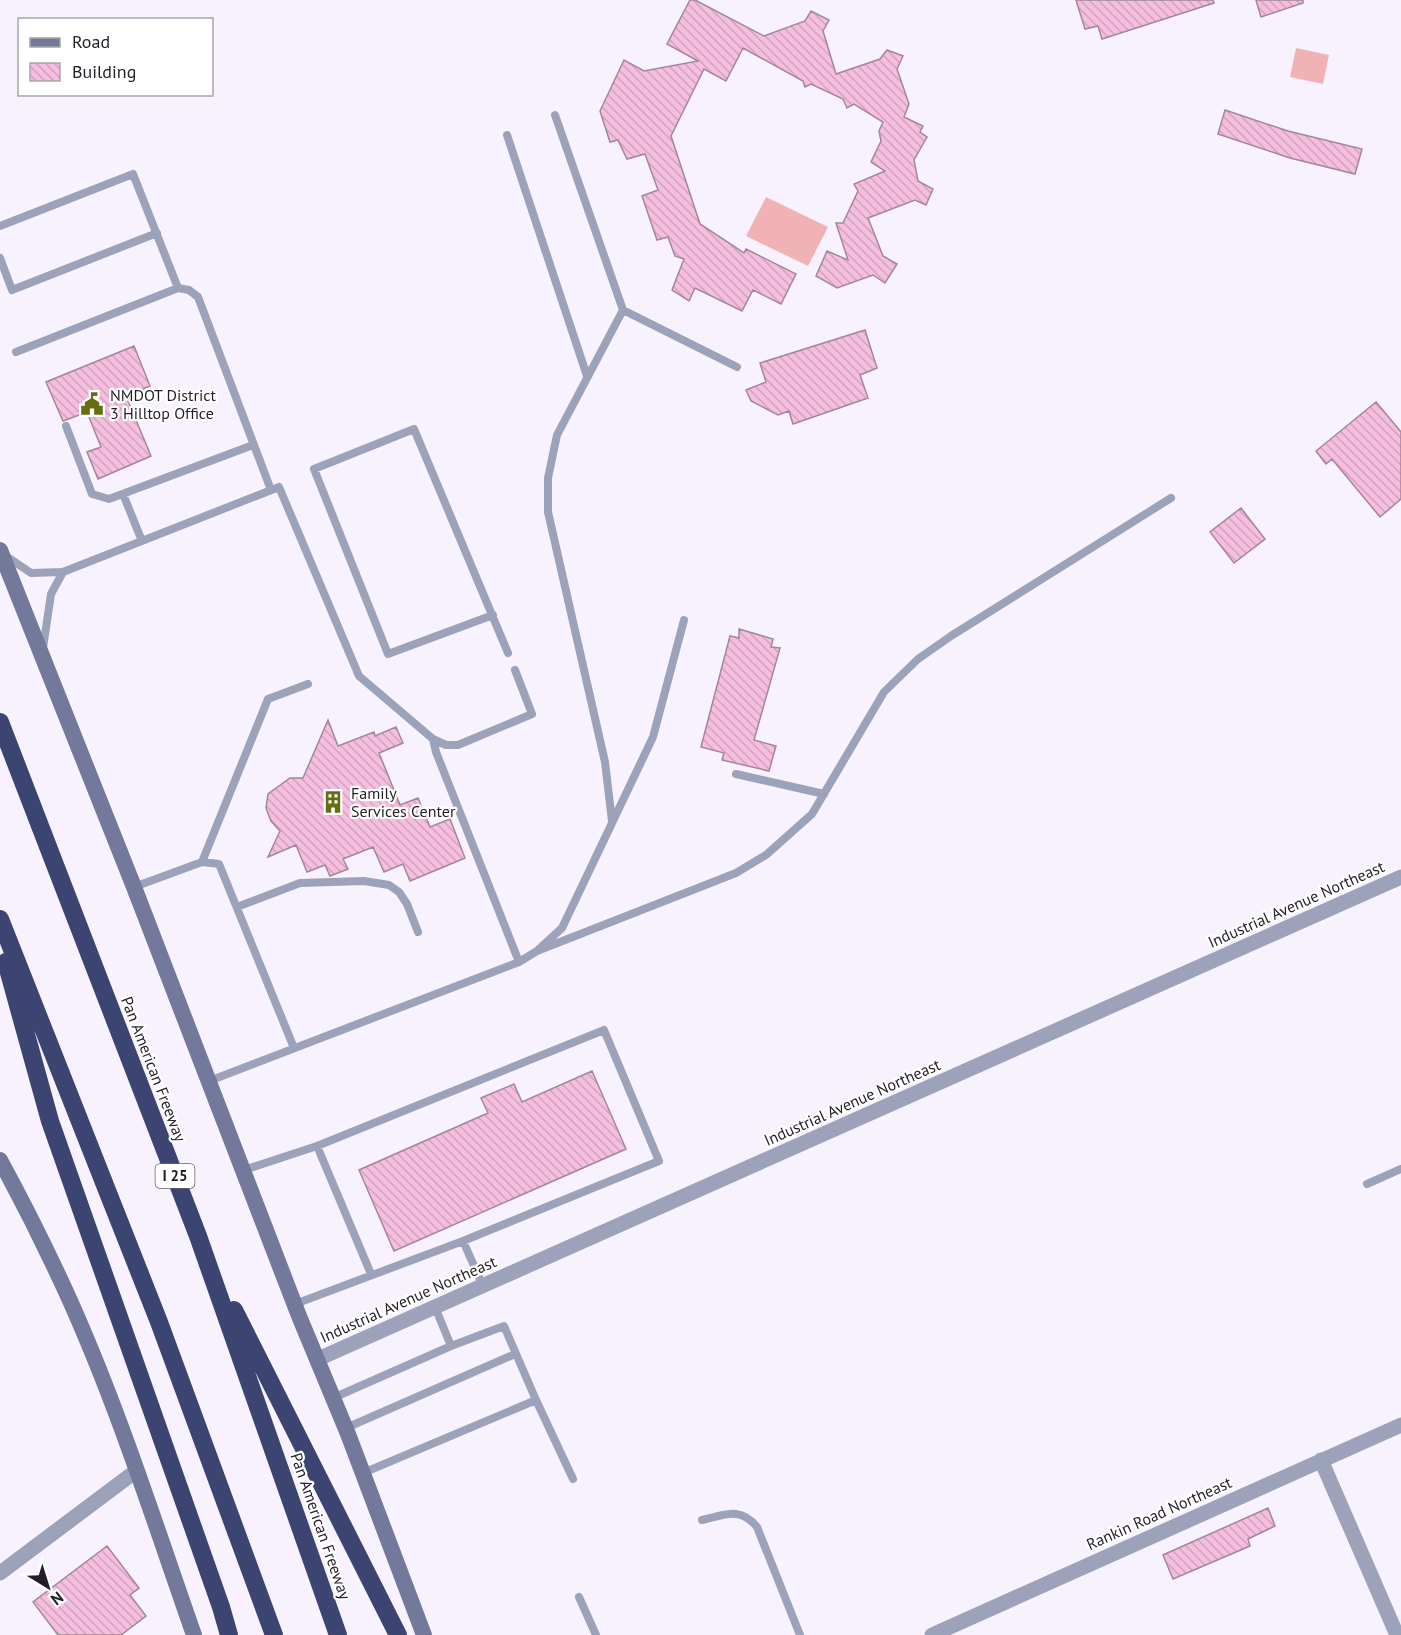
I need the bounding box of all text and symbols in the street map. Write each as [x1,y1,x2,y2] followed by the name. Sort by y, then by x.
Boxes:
[18,18,213,96] legend
[72,30,110,53] text: Road
[72,60,136,83] text: Building
[110,385,216,423] place label: NMDOT District 3 Hilltop Office
[79,391,105,417] public building icon: NMDOT District 3 Hilltop Office
[351,783,456,821] place label: Family Services Center
[320,789,346,815] building icon: Family Services Center
[1205,856,1388,952] street label: Industrial Avenue Northeast
[117,994,191,1145] street label: Pan American Freeway
[761,1054,944,1150] street label: Industrial Avenue Northeast
[156,1164,195,1188] road number: I 25
[317,1251,500,1347] street label: Industrial Avenue Northeast
[286,1450,356,1603] street label: Pan American Freeway
[1083,1472,1235,1554] street label: Rankin Road Northeast
[18,1557,78,1617] north arrow
[47,1588,68,1610] text: N

